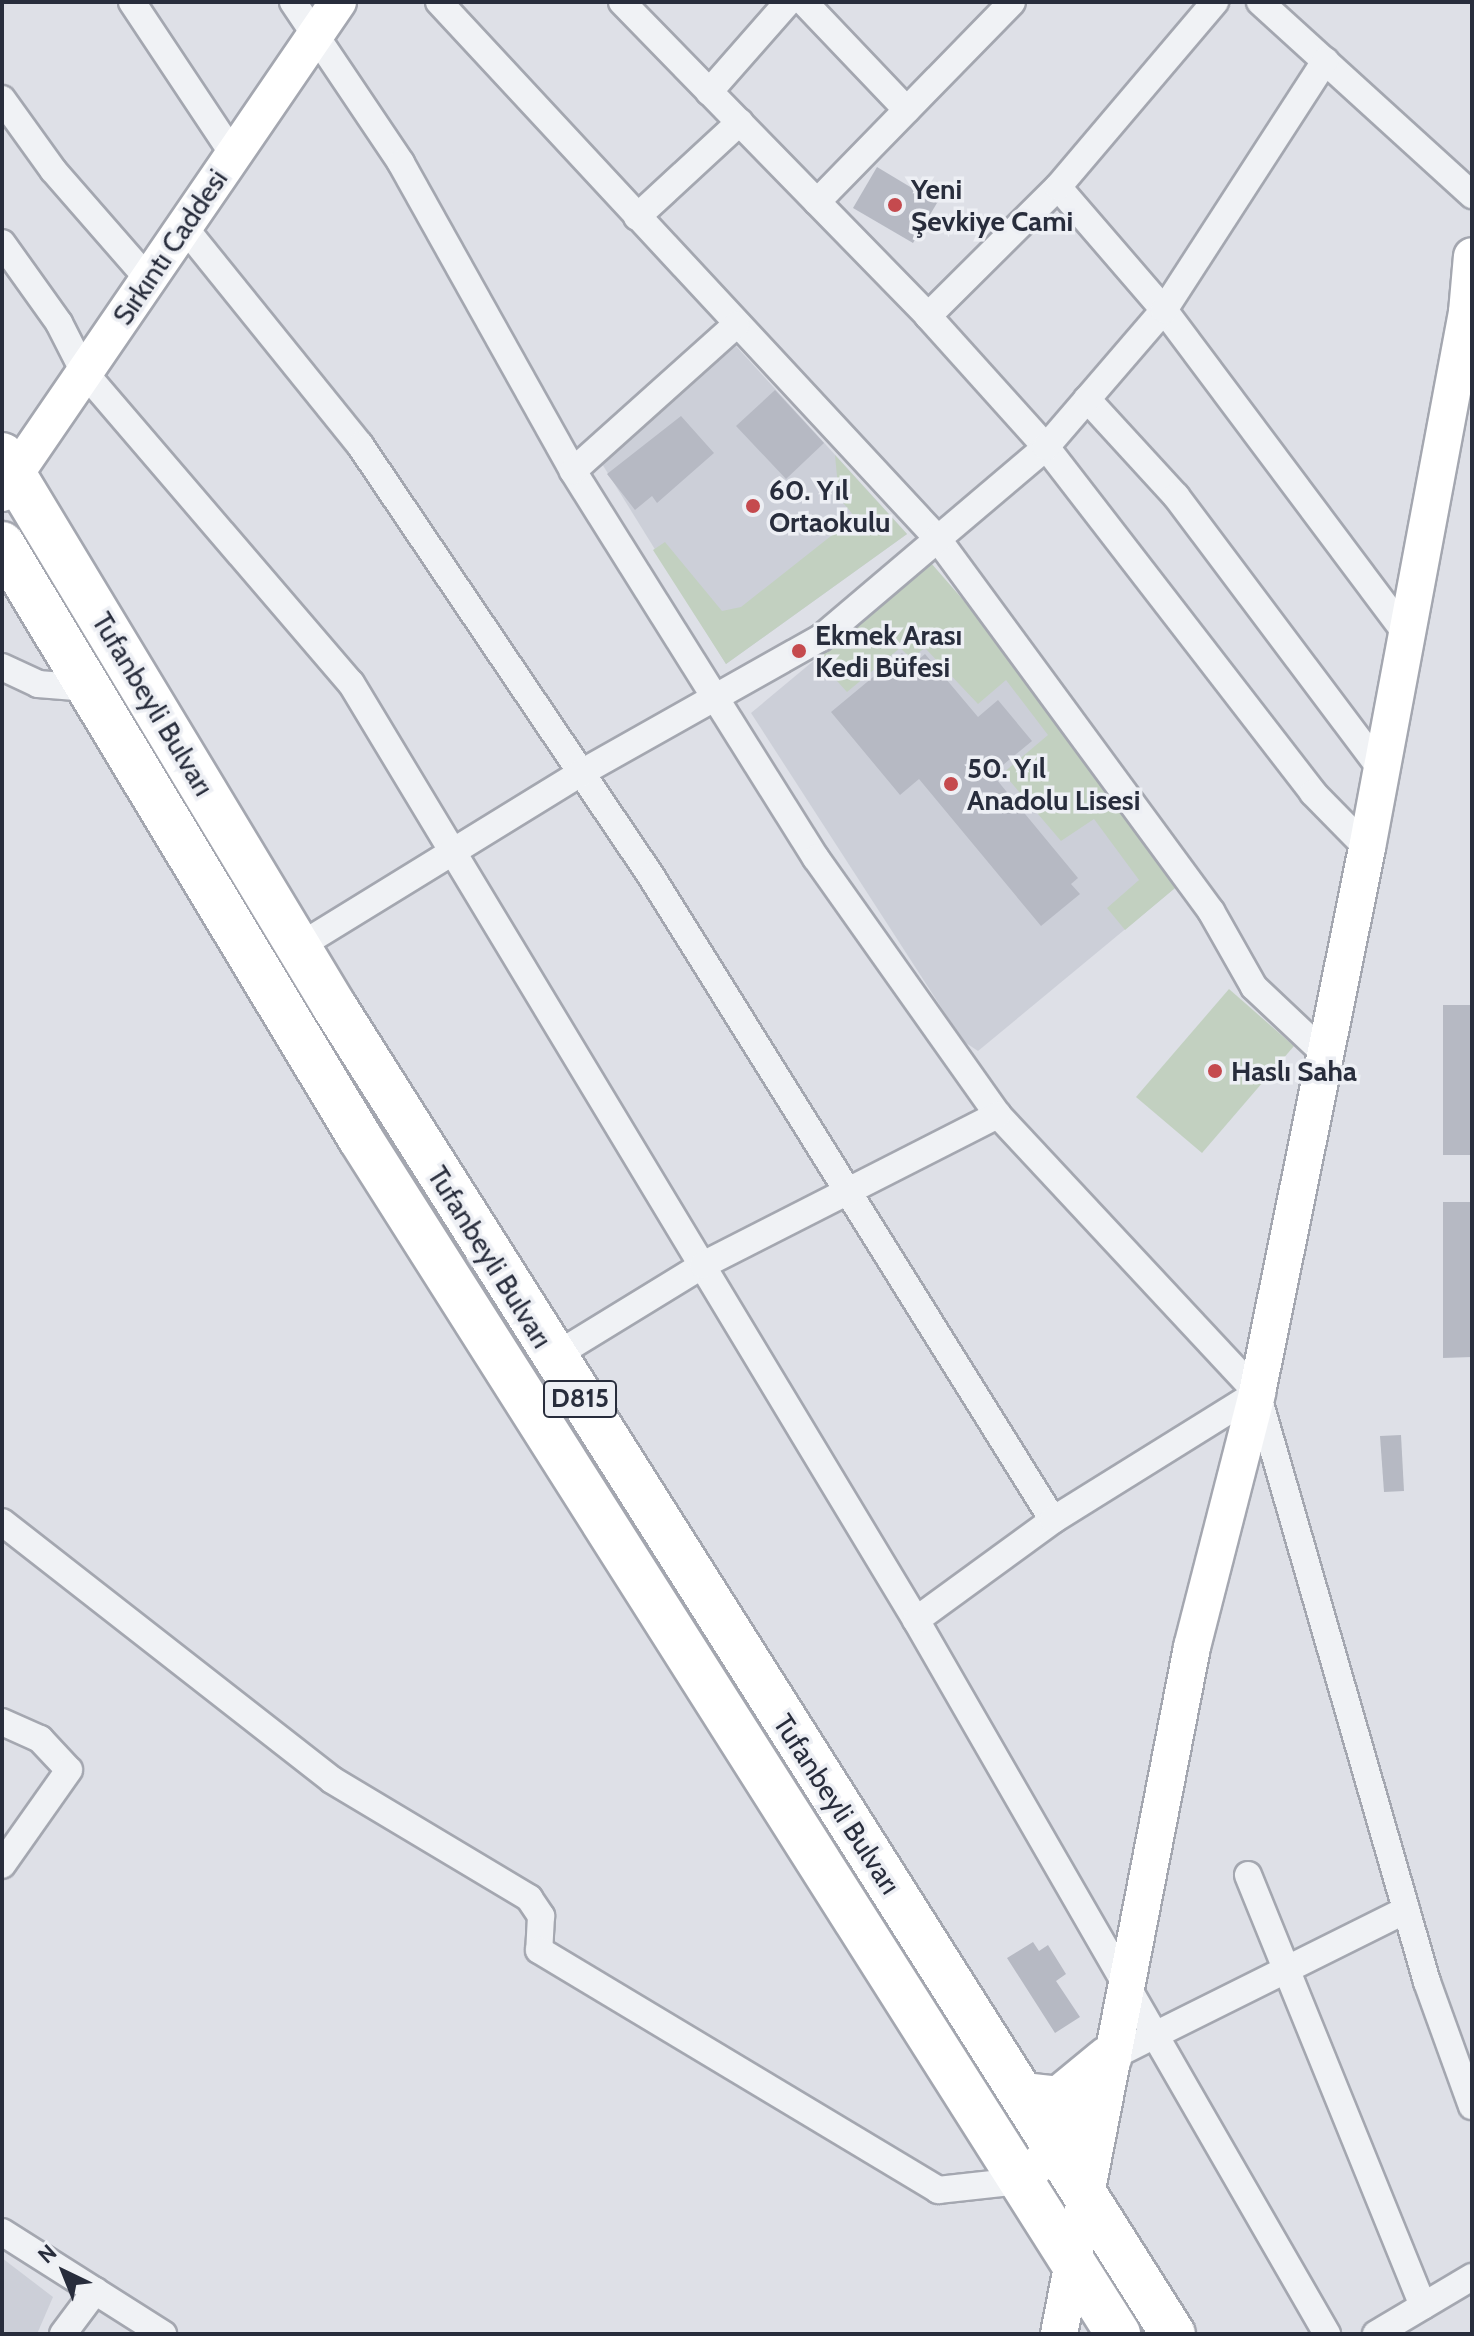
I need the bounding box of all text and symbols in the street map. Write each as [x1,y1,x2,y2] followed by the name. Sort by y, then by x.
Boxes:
[106,163,234,331] street label: Sırkıntı Caddesi
[911,172,1073,238] place label: Yeni Şevkiye Cami
[886,196,904,214] marker: Yeni Şevkiye Cami
[769,473,891,539] place label: 60. Yıl Ortaokulu
[744,497,762,515] marker: 60. Yıl Ortaokulu
[85,606,221,802] street label: Tufanbeyli Bulvarı
[815,618,962,684] place label: Ekmek Arası Kedi Büfesi
[790,642,808,660] marker: Ekmek Arası Kedi Büfesi
[967,751,1140,817] place label: 50. Yıl Anadolu Lisesi
[942,775,960,793] marker: 50. Yıl Anadolu Lisesi
[1231,1054,1357,1088] place label: Haslı Saha
[1206,1062,1224,1080] marker: Haslı Saha
[421,1160,559,1354] street label: Tufanbeyli Bulvarı
[542,1377,618,1421] road number: D815
[766,1708,908,1900] street label: Tufanbeyli Bulvarı
[24,2232,104,2312] north arrow
[32,2239,62,2269] text: N

